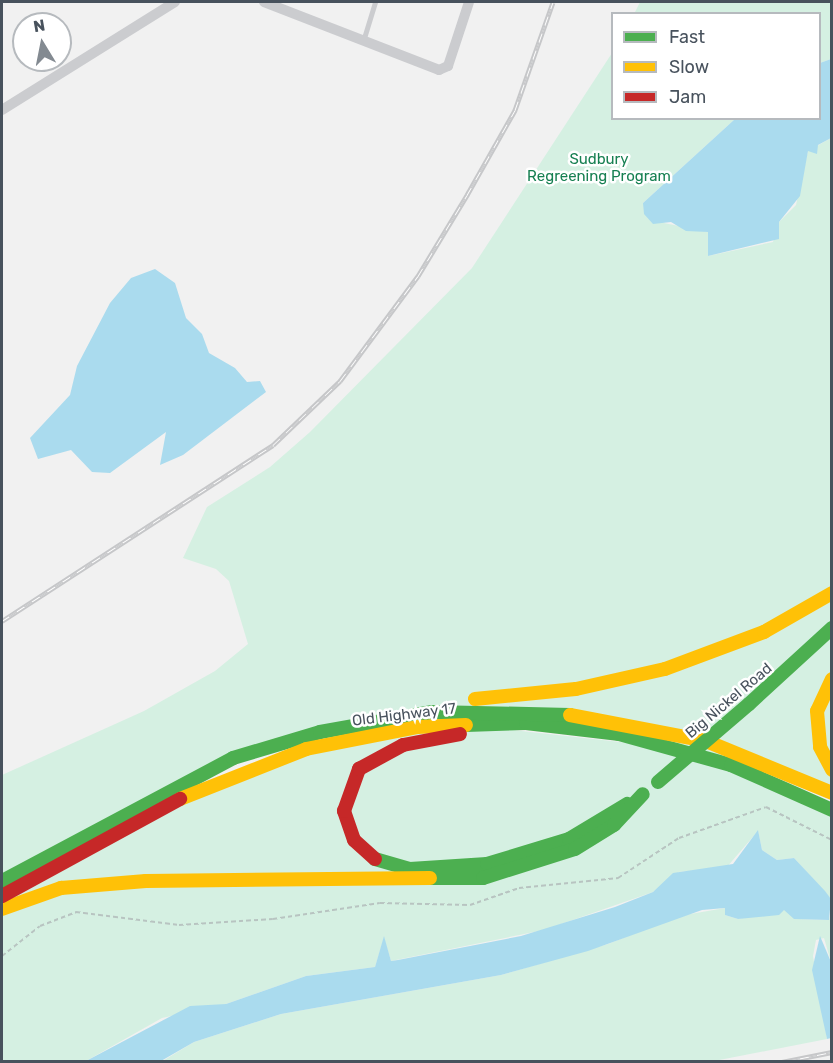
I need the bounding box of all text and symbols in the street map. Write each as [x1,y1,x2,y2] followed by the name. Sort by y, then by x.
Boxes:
[12,12,72,72] north arrow
[611,12,821,120] legend
[32,15,46,36] text: N
[669,26,705,48] text: Fast
[669,56,709,78] text: Slow
[669,86,706,108] text: Jam
[527,150,671,185] park label: Sudbury Regreening Program
[682,660,776,742] street label: Big Nickel Road
[351,700,457,730] street label: Old Highway 17

